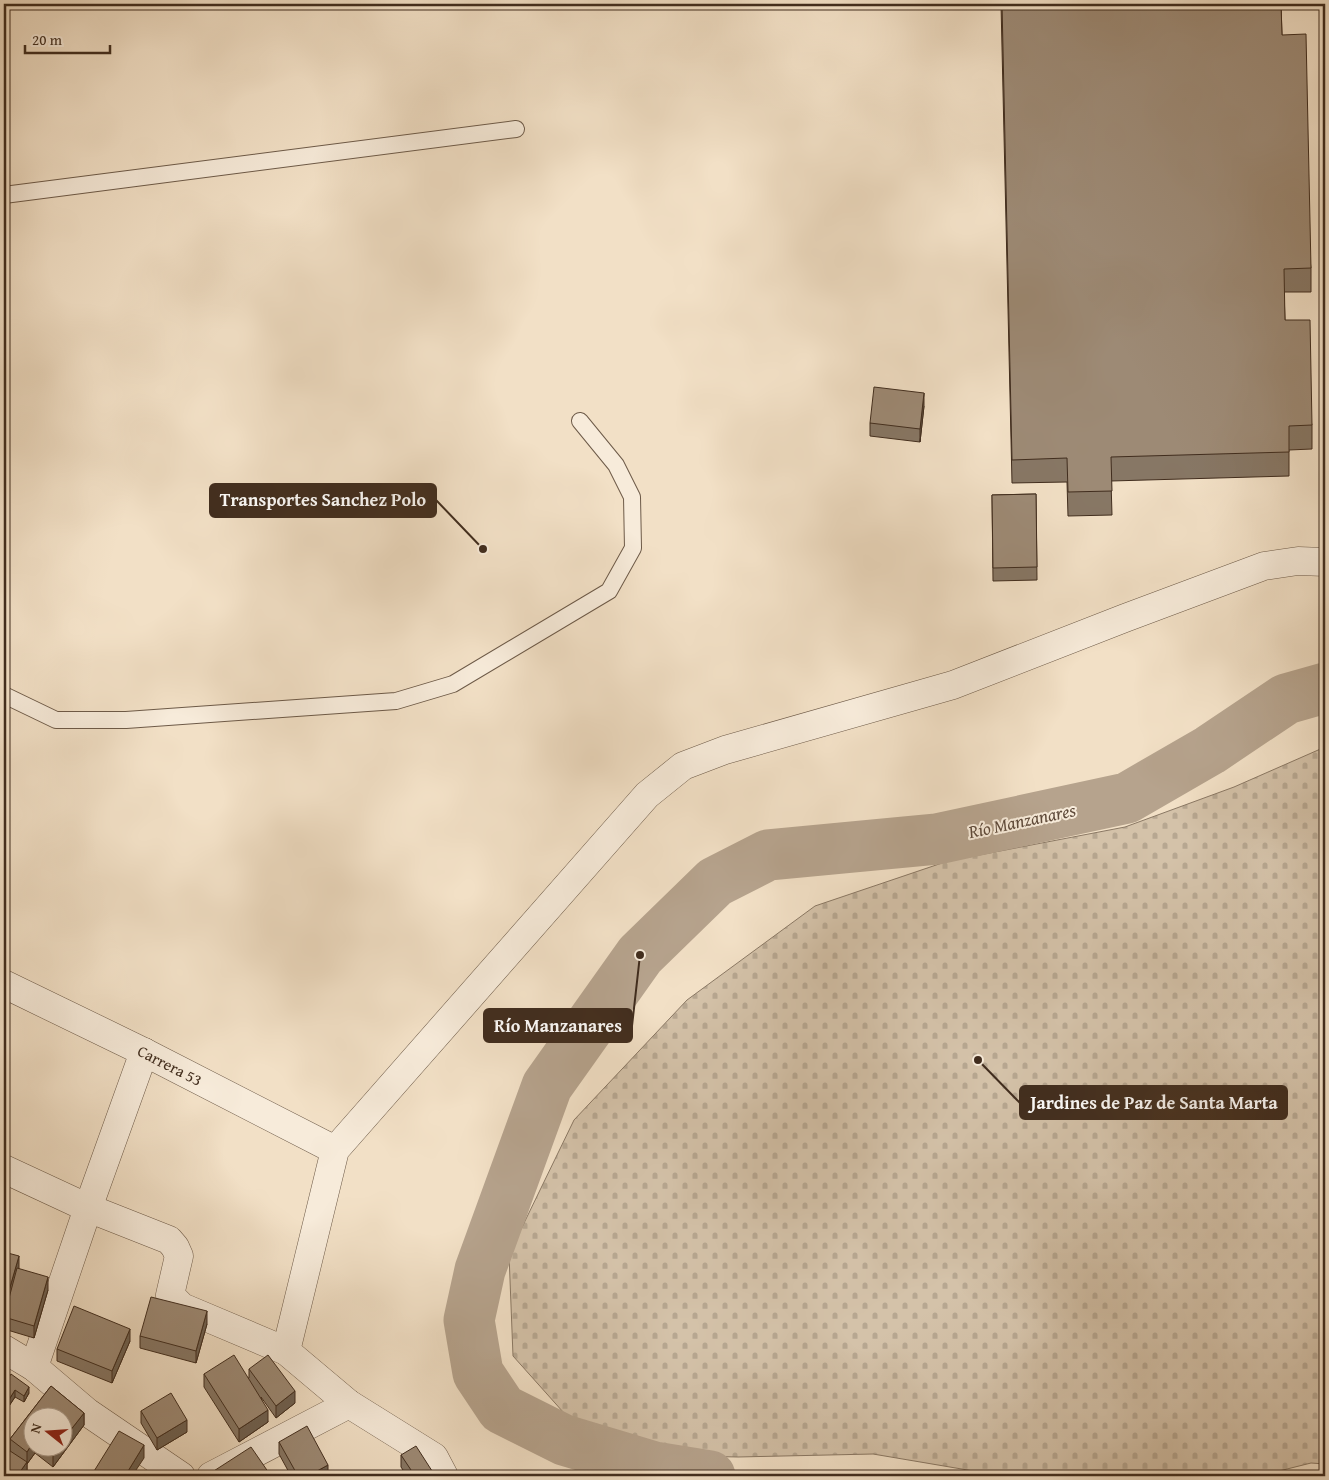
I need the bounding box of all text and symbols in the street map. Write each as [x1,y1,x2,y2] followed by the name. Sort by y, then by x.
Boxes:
[25,22,110,54] scale bar
[32,29,63,50] text: 20 m
[210,484,436,517] callout: Transportes Sanchez Polo
[220,486,427,513] text: Transportes Sanchez Polo
[965,796,1079,845] water label: Río Manzanares
[484,1009,632,1042] callout: Río Manzanares
[494,1012,622,1039] text: Río Manzanares
[134,1038,206,1092] street label: Carrera 53
[1020,1086,1287,1119] callout: Jardines de Paz de Santa Marta
[1027,1089,1278,1116] text: Jardines de Paz de Santa Marta
[22,1408,72,1458] north arrow
[25,1420,47,1436] text: N

